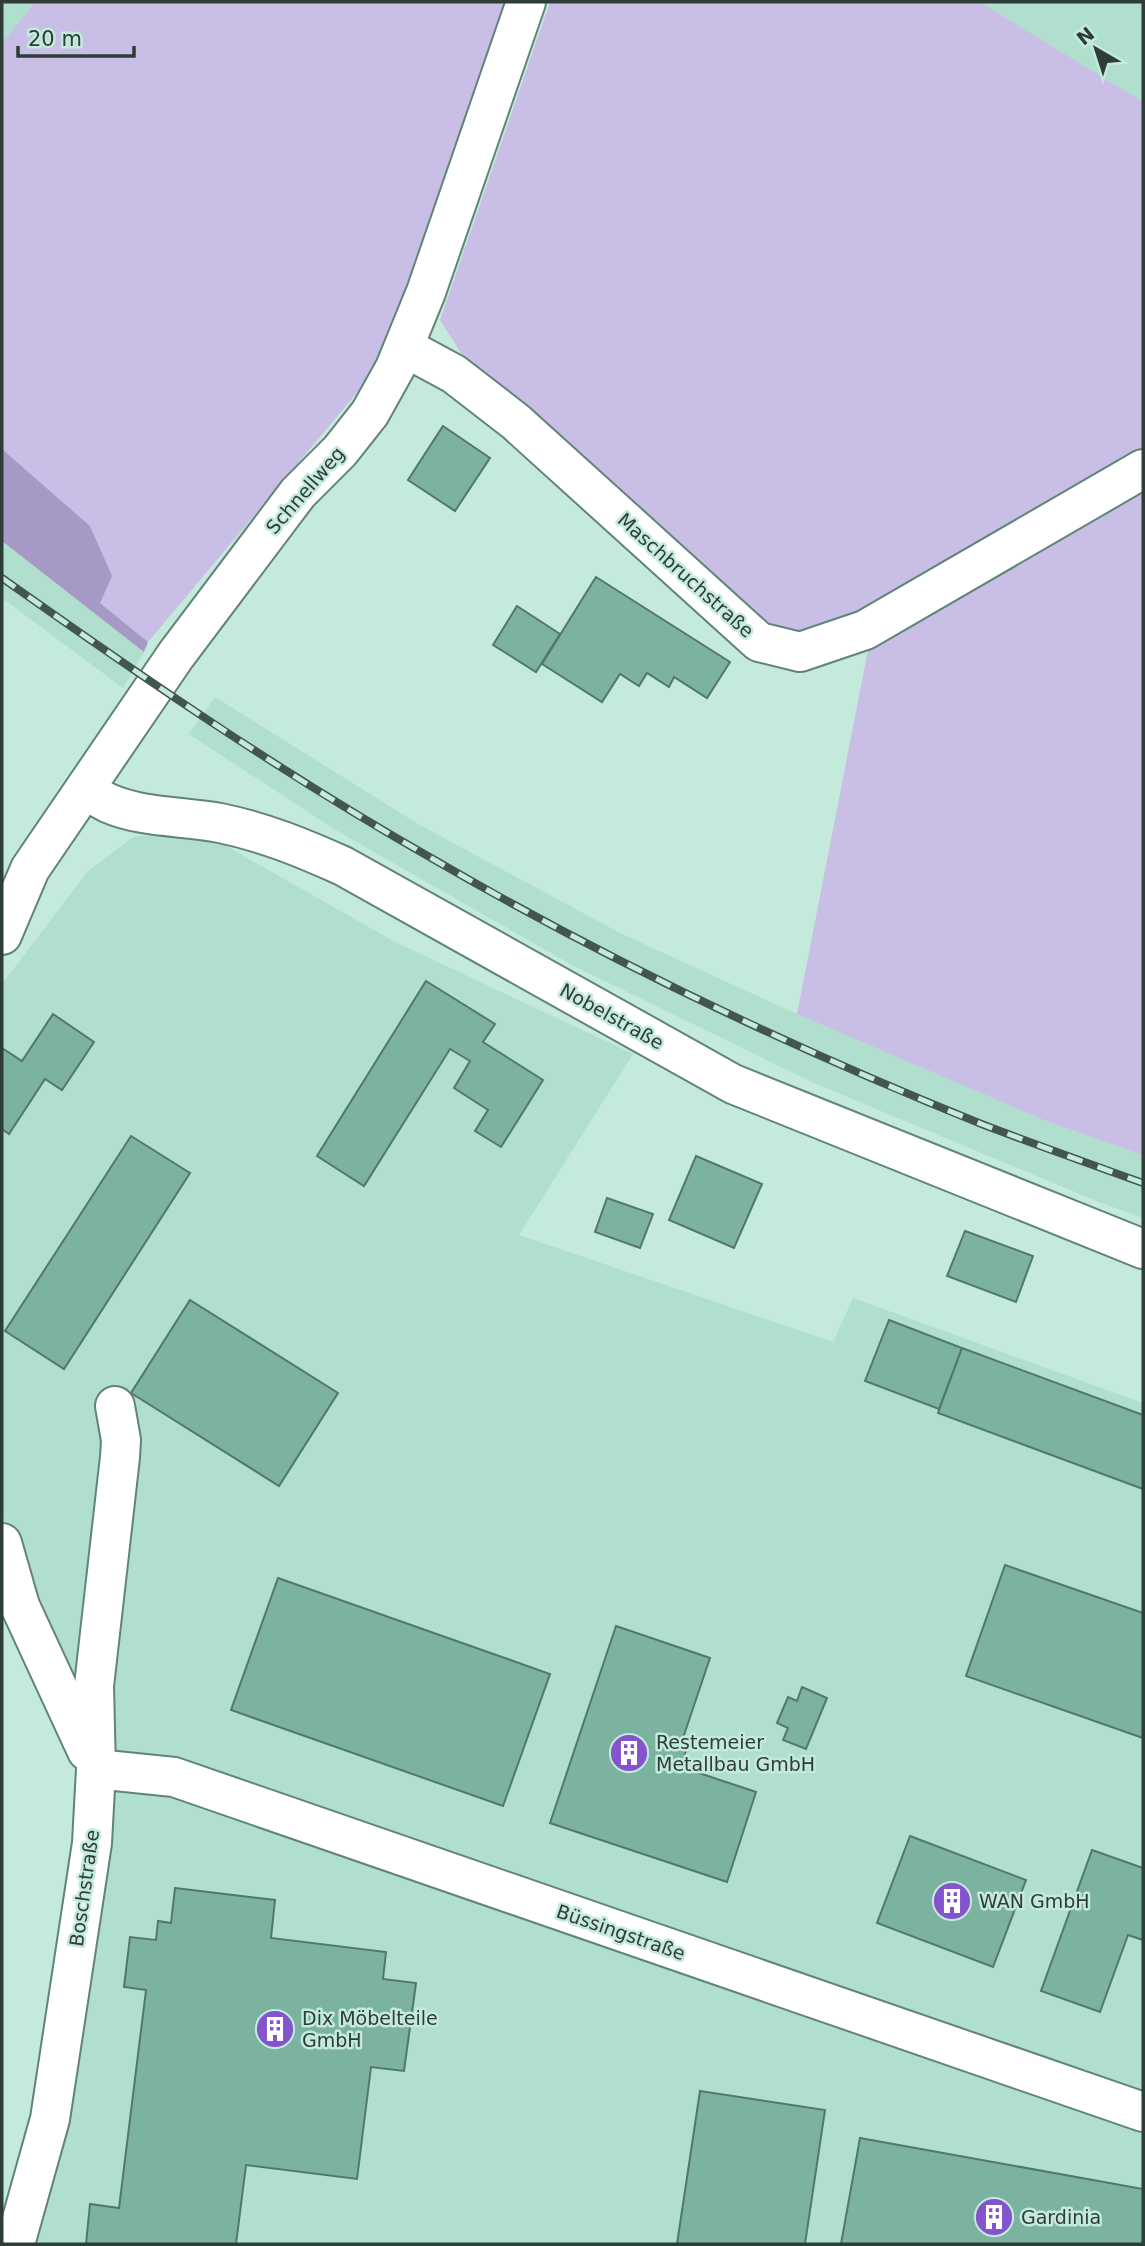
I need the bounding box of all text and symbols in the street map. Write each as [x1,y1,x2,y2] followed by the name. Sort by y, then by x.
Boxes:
[18,14,133,58] scale bar
[1061,14,1131,84] north arrow
[1072,22,1098,49] text: N
[28,27,82,51] text: 20 m
[261,442,349,538] street label: Schnellweg
[614,508,758,642] street label: Maschbruchstraße
[556,978,668,1054] street label: Nobelstraße
[656,1731,815,1775] place label: Restemeier Metallbau GmbH
[608,1732,650,1774] building icon: Restemeier Metallbau GmbH
[65,1828,103,1948] street label: Boschstraße
[931,1880,973,1922] building icon: WAN GmbH
[979,1890,1090,1912] place label: WAN GmbH
[554,1900,688,1964] street label: Büssingstraße
[302,2007,438,2051] place label: Dix Möbelteile GmbH
[254,2008,296,2050] building icon: Dix Möbelteile GmbH
[973,2196,1015,2238] building icon: Gardinia
[1021,2206,1101,2228] place label: Gardinia

